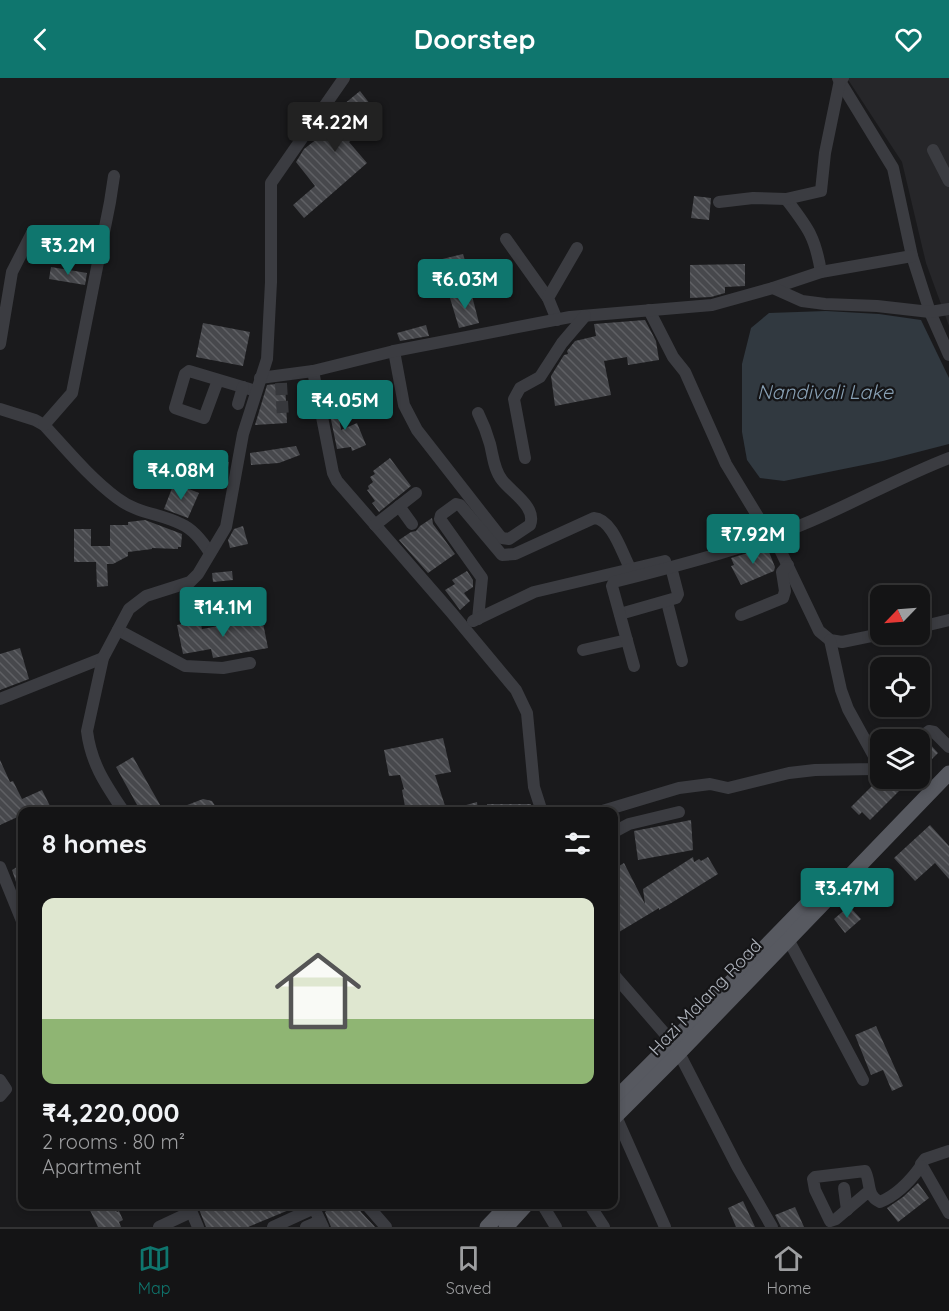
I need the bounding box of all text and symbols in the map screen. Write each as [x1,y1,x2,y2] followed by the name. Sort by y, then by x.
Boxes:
[414,22,535,56] text: Doorstep
[24,23,57,56] icon: back
[892,23,925,56] icon: heart
[286,102,384,153] pin: ₹4.22M
[302,109,368,134] text: ₹4.22M
[26,225,110,276] pin: ₹3.2M
[41,232,95,257] text: ₹3.2M
[416,259,514,310] pin: ₹6.03M
[432,266,498,291] text: ₹6.03M
[757,379,894,404] water label: Nandivali Lake
[296,380,394,431] pin: ₹4.05M
[311,387,379,412] text: ₹4.05M
[132,450,230,501] pin: ₹4.08M
[147,457,215,482] text: ₹4.08M
[704,514,802,565] pin: ₹7.92M
[721,521,785,546] text: ₹7.92M
[870,585,930,645] north arrow
[870,585,930,789] map controls
[174,587,272,638] pin: ₹14.1M
[194,594,252,619] text: ₹14.1M
[870,657,930,717] button: locate
[870,729,930,789] button: layers
[42,827,147,860] text: 8 homes
[561,827,594,860] icon: filters
[798,868,896,919] pin: ₹3.47M
[815,875,879,900] text: ₹3.47M
[643,934,767,1060] street label: Hazi Malang Road
[264,937,372,1045] icon: home
[42,1096,179,1129] text: ₹4,220,000
[42,1129,185,1154] text: 2 rooms · 80 m²
[42,1154,142,1179] text: Apartment
[138,1242,171,1298] tab: Map
[446,1242,491,1298] tab: Saved
[767,1242,811,1298] tab: Home

